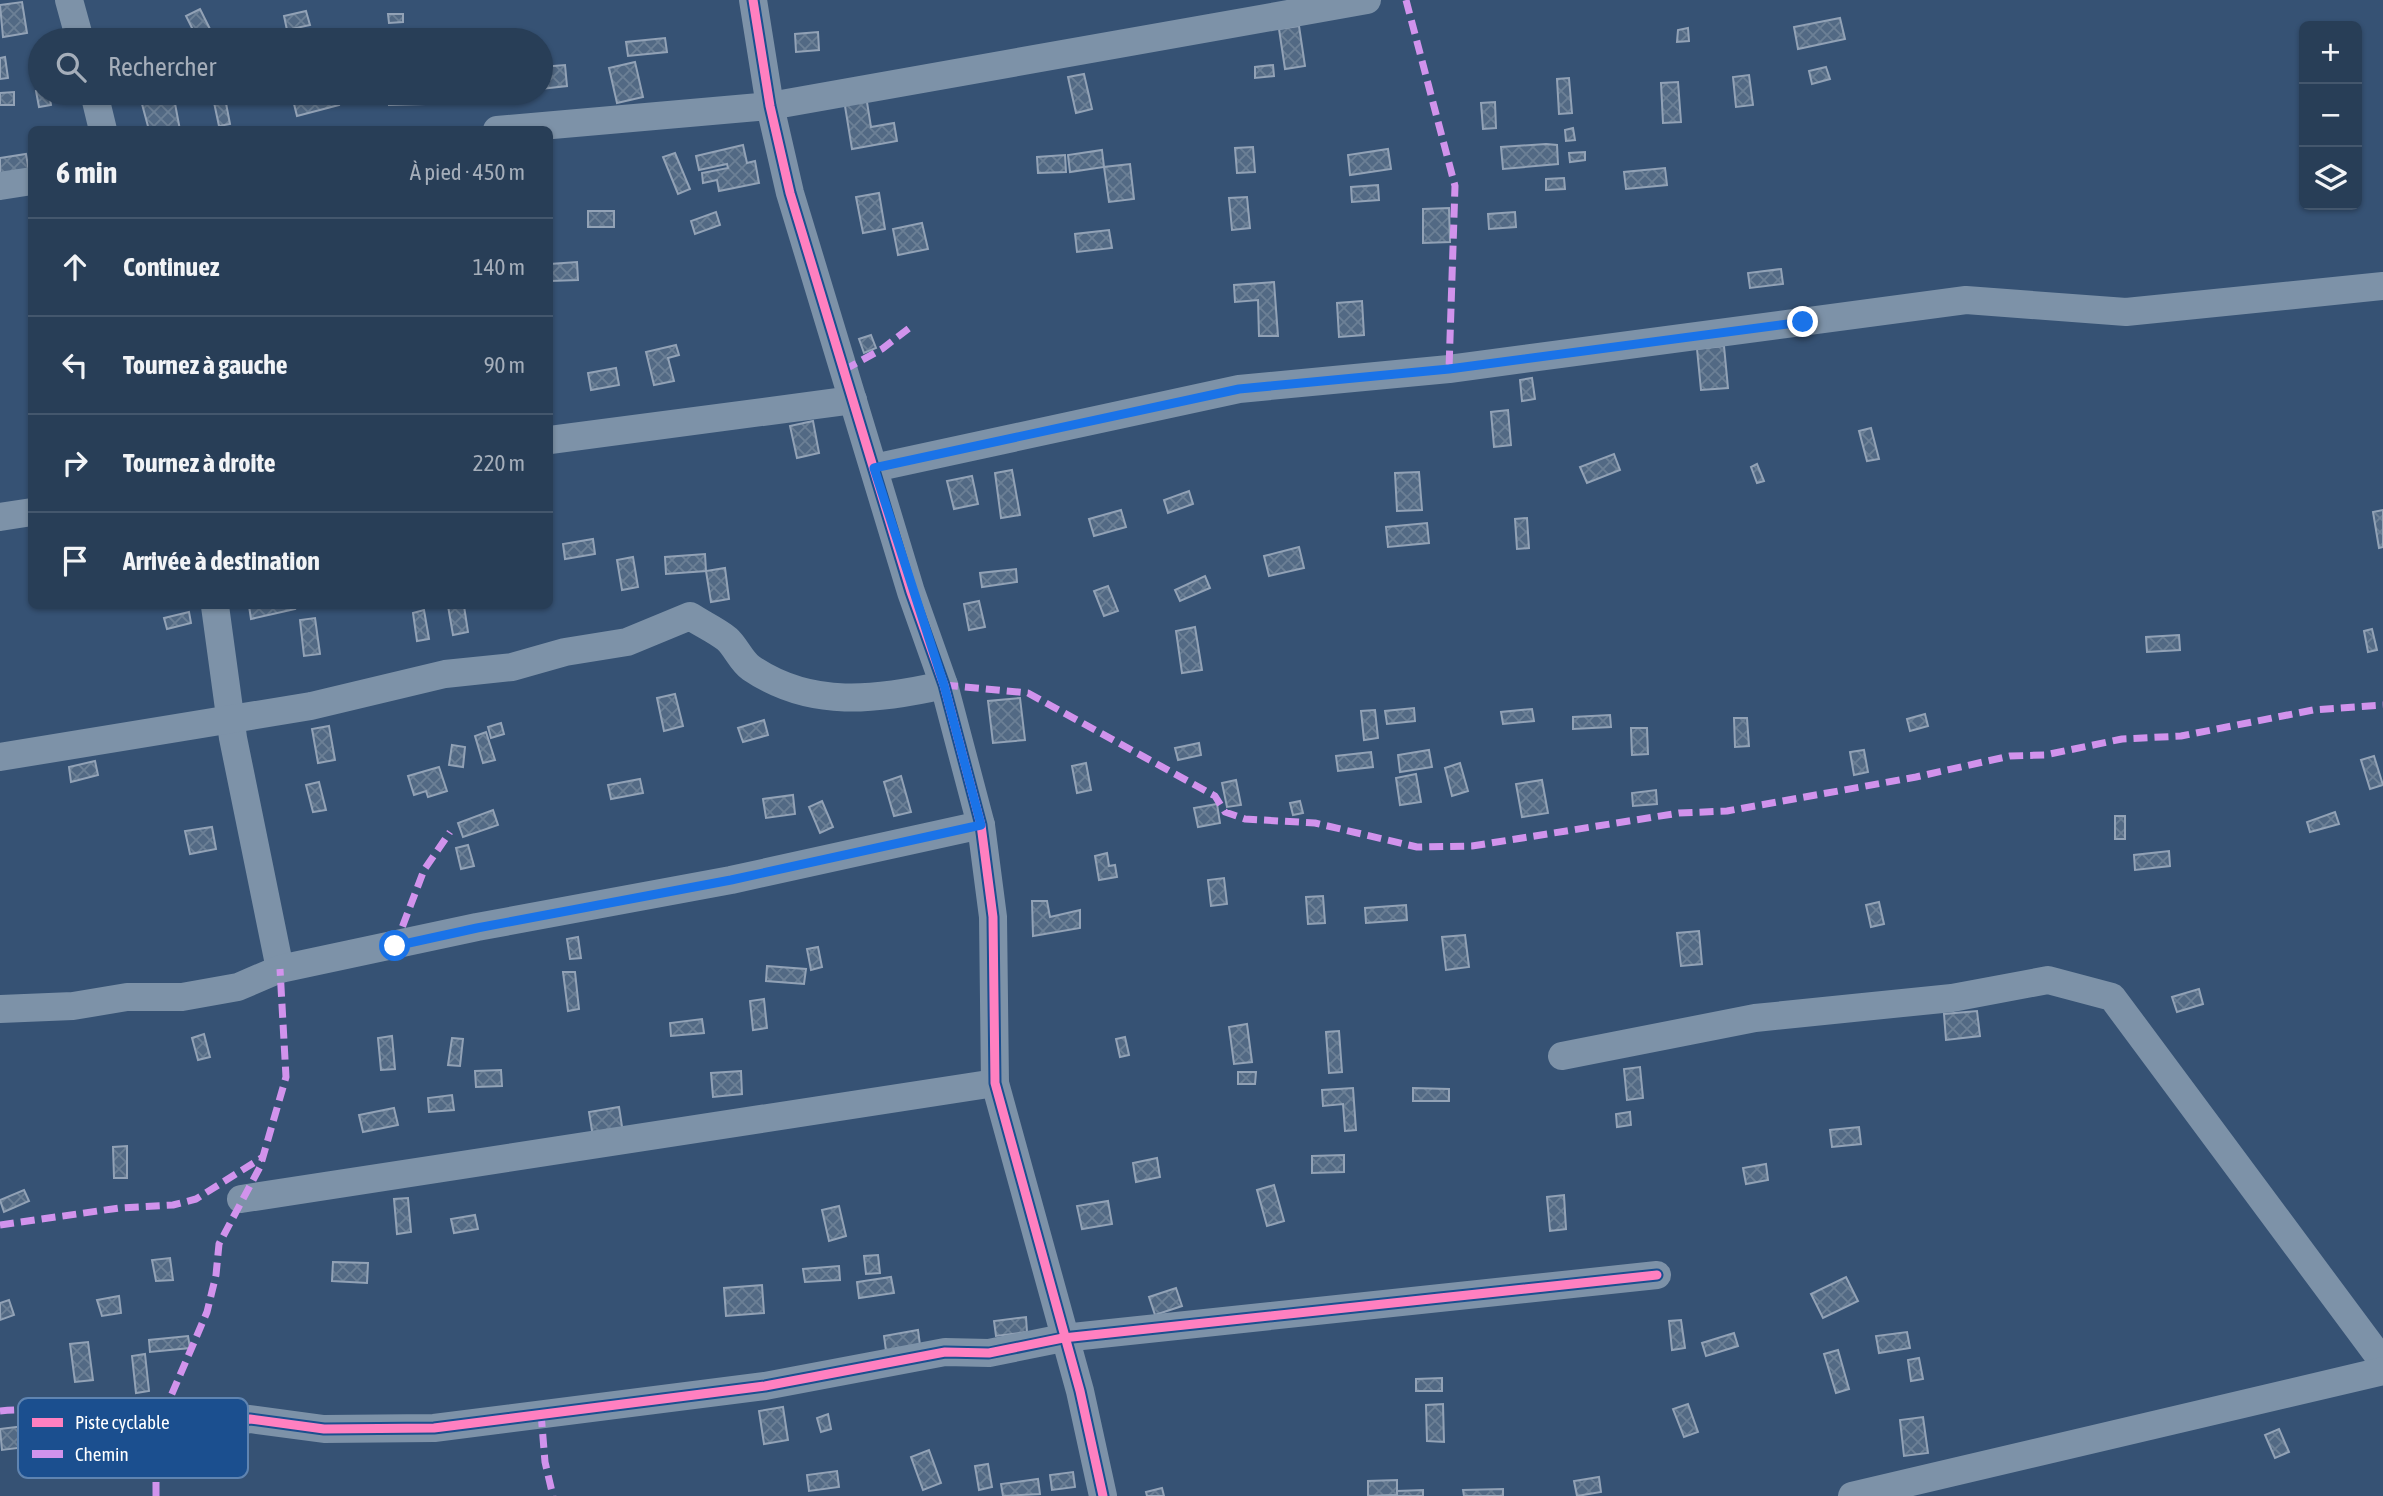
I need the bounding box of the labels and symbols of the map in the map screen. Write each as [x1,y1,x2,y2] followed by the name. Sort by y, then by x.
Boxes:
[1787,306,1818,337] route end
[379,930,410,961] route start
[18,1398,248,1478] legend
[75,1411,170,1433] text: Piste cyclable
[75,1443,129,1465] text: Chemin

